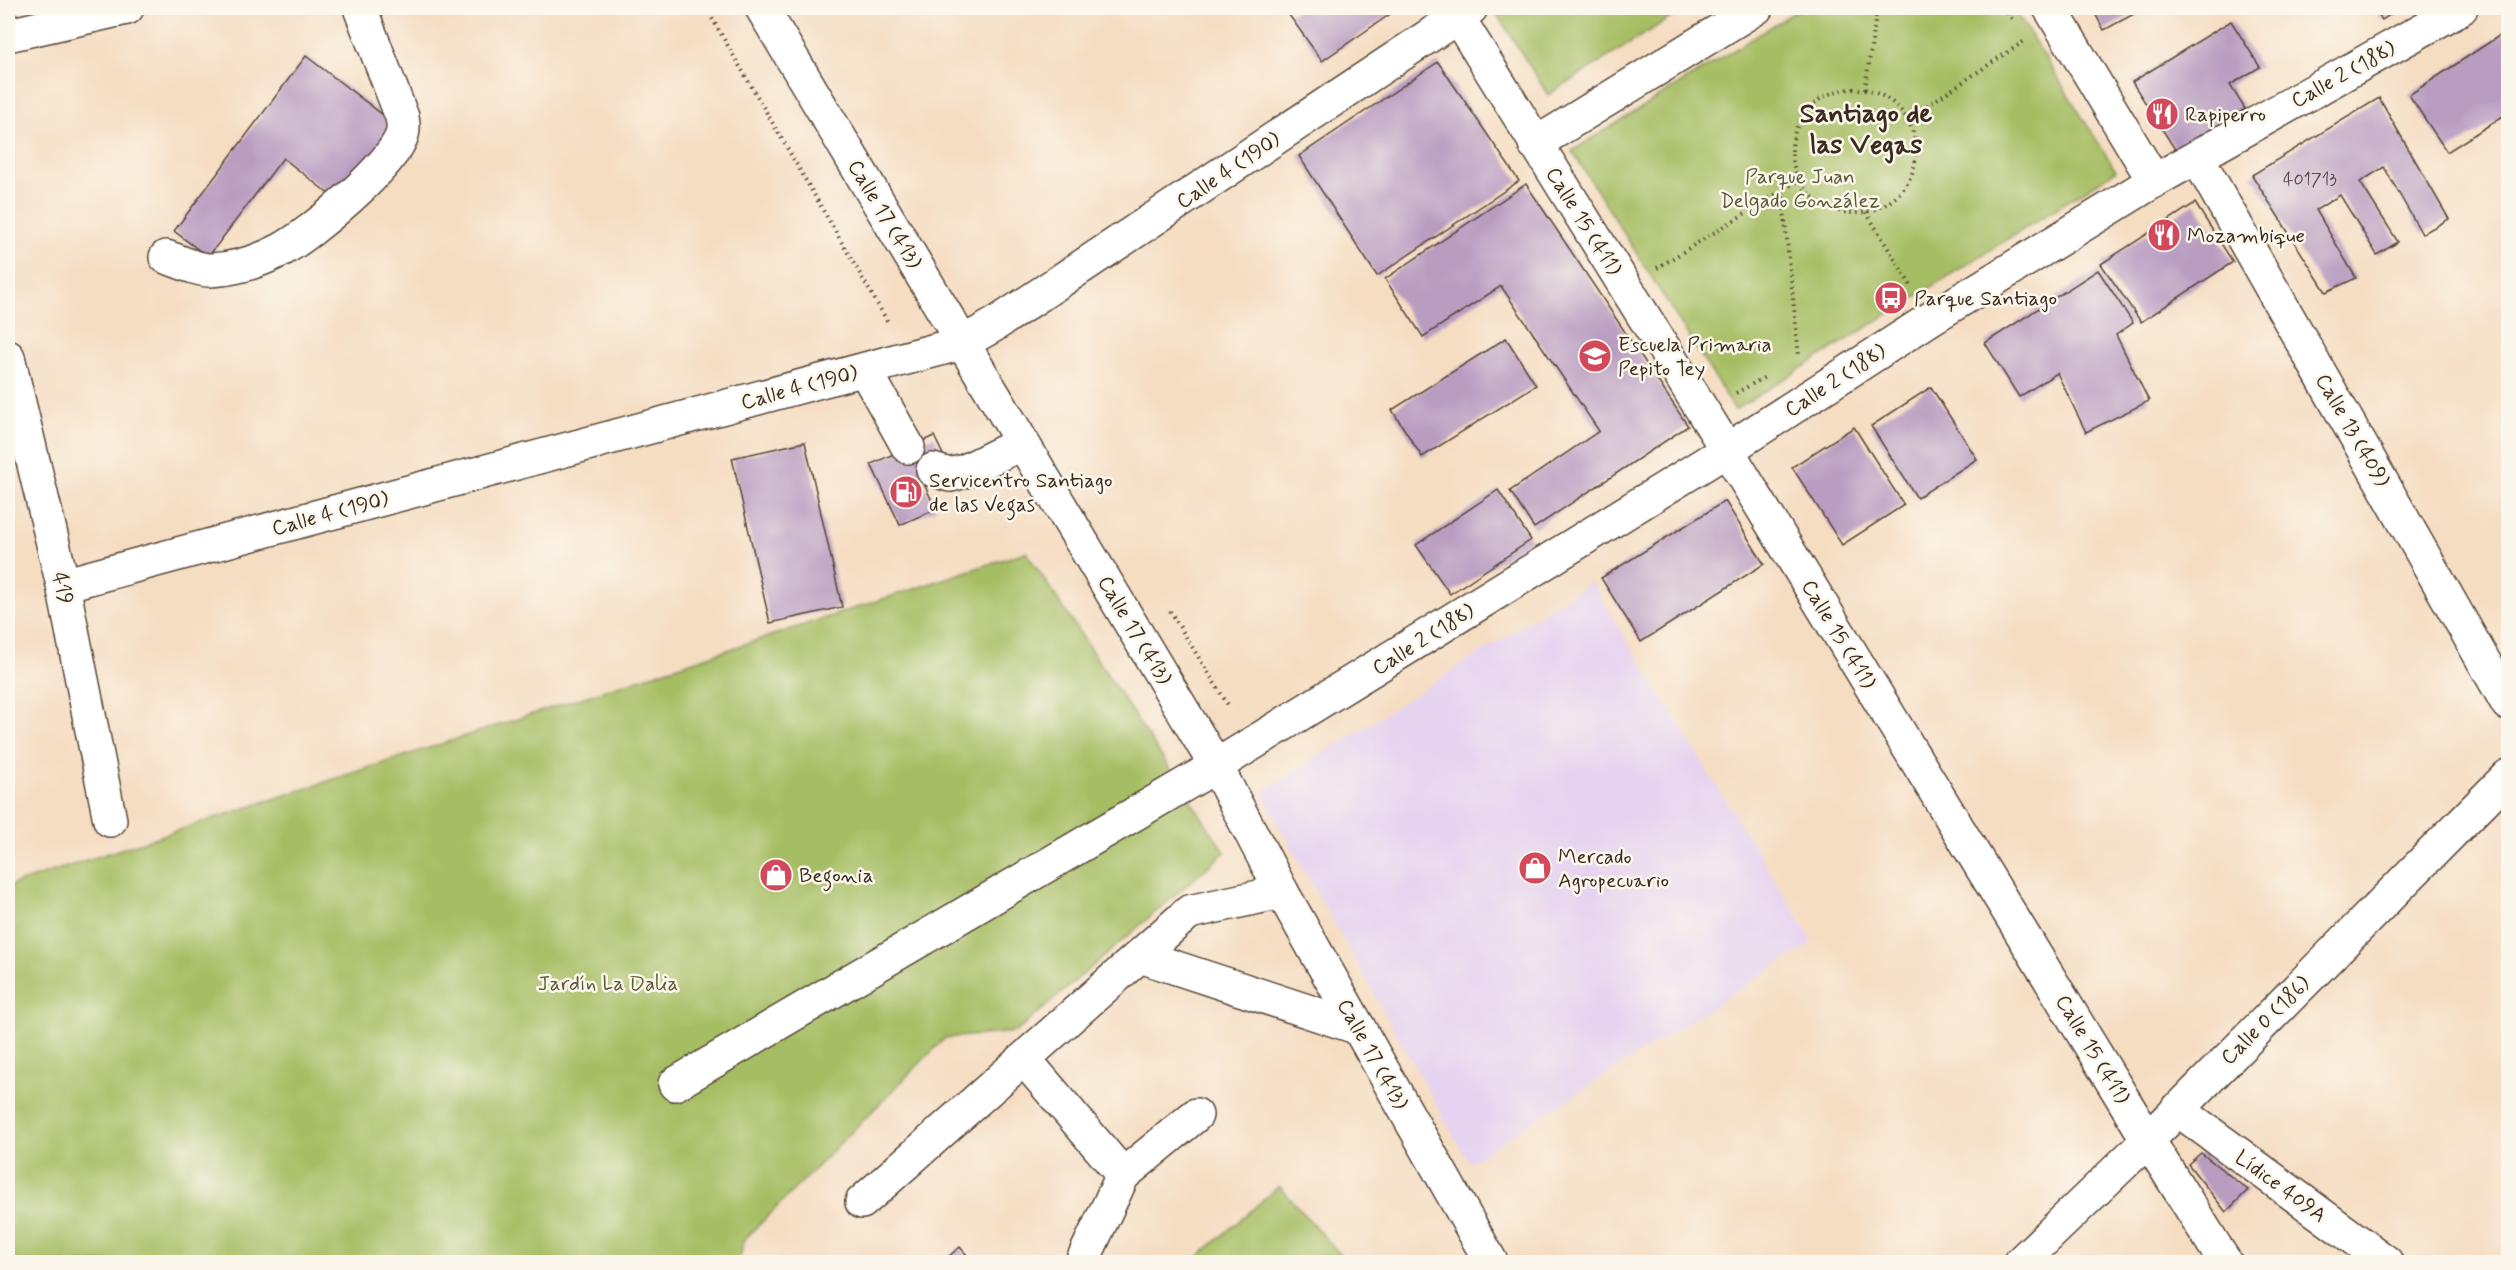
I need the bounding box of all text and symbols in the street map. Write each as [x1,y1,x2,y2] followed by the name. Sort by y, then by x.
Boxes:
[2286,34,2401,115] street label: Calle 2 (188)
[2144,96,2180,132] restaurant icon: Rapiperro
[1800,97,1933,164] district label: Santiago de las Vegas
[2185,101,2266,129] place label: Rapiperro
[1171,125,1286,216] street label: Calle 4 (190)
[841,155,928,275] street label: Calle 17 (413)
[1539,162,1628,282] street label: Calle 15 (411)
[1720,163,1880,216] park label: Parque Juan Delgado González
[2283,168,2337,192] house number: 401713
[2146,217,2182,253] restaurant icon: Mozambique
[2187,222,2305,250] place label: Mozambique
[1873,280,1909,316] bus stop icon: Parque Santiago
[1914,285,2057,313] place label: Parque Santiago
[1618,331,1772,383] place label: Escuela Primaria Pepito Tey
[1779,337,1892,424] street label: Calle 2 (188)
[1577,338,1613,374] school or university icon: Escuela Primaria Pepito Tey
[738,359,861,417] street label: Calle 4 (190)
[2308,369,2396,493] street label: Calle 13 (409)
[929,467,1113,521] place label: Servicentro Santiago de las Vegas
[888,474,924,510] fuel station icon: Servicentro Santiago de las Vegas
[269,485,392,543] street label: Calle 4 (190)
[45,569,79,607] street label: 419
[1091,571,1178,691] street label: Calle 17 (413)
[1794,575,1882,695] street label: Calle 15 (411)
[1367,597,1480,682] street label: Calle 2 (188)
[1558,843,1669,895] place label: Mercado Agropecuario
[1517,850,1553,886] shop icon: Mercado Agropecuario
[758,857,794,893] shop icon: Begonia
[799,862,874,892] place label: Begonia
[538,970,678,998] park label: Jardín La Dalia
[2215,970,2317,1071] street label: Calle 0 (186)
[2048,990,2136,1110] street label: Calle 15 (411)
[1330,994,1414,1115] street label: Calle 17 (413)
[2229,1144,2332,1230] street label: Lídice 409A

